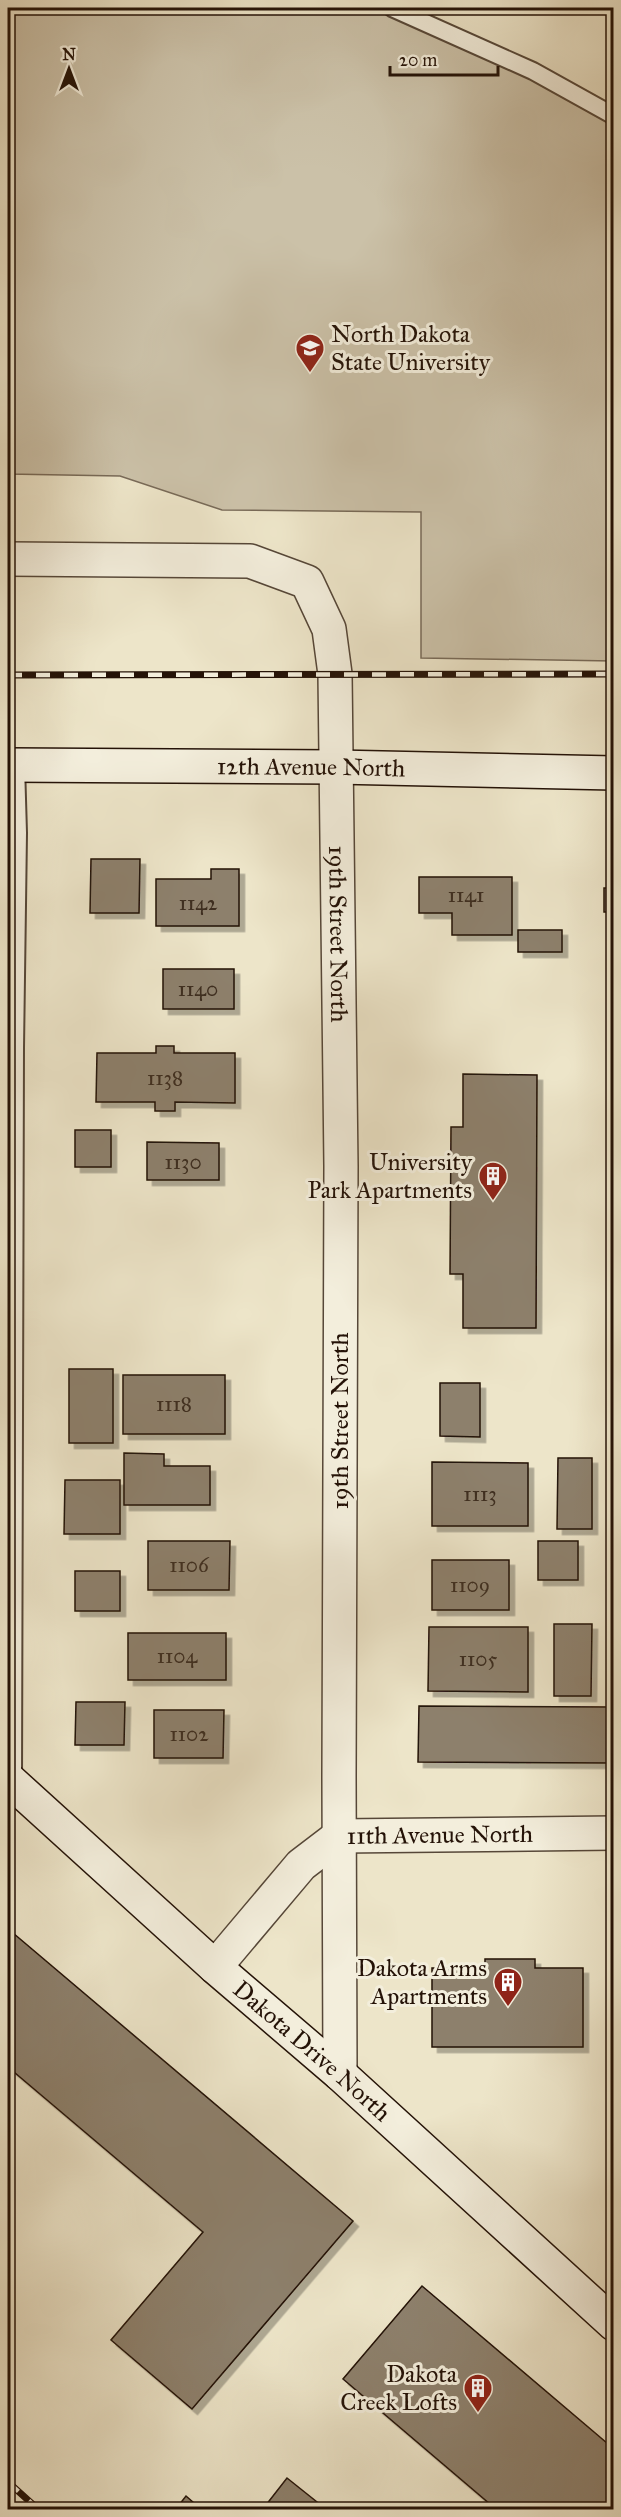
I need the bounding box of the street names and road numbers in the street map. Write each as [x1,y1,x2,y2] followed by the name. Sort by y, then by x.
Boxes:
[217,751,406,783] street label: 12th Avenue North
[322,845,354,1023] street label: 19th Street North
[325,1333,355,1509] street label: 19th Street North
[346,1819,533,1851] street label: 11th Avenue North
[227,1974,397,2128] street label: Dakota Drive North

